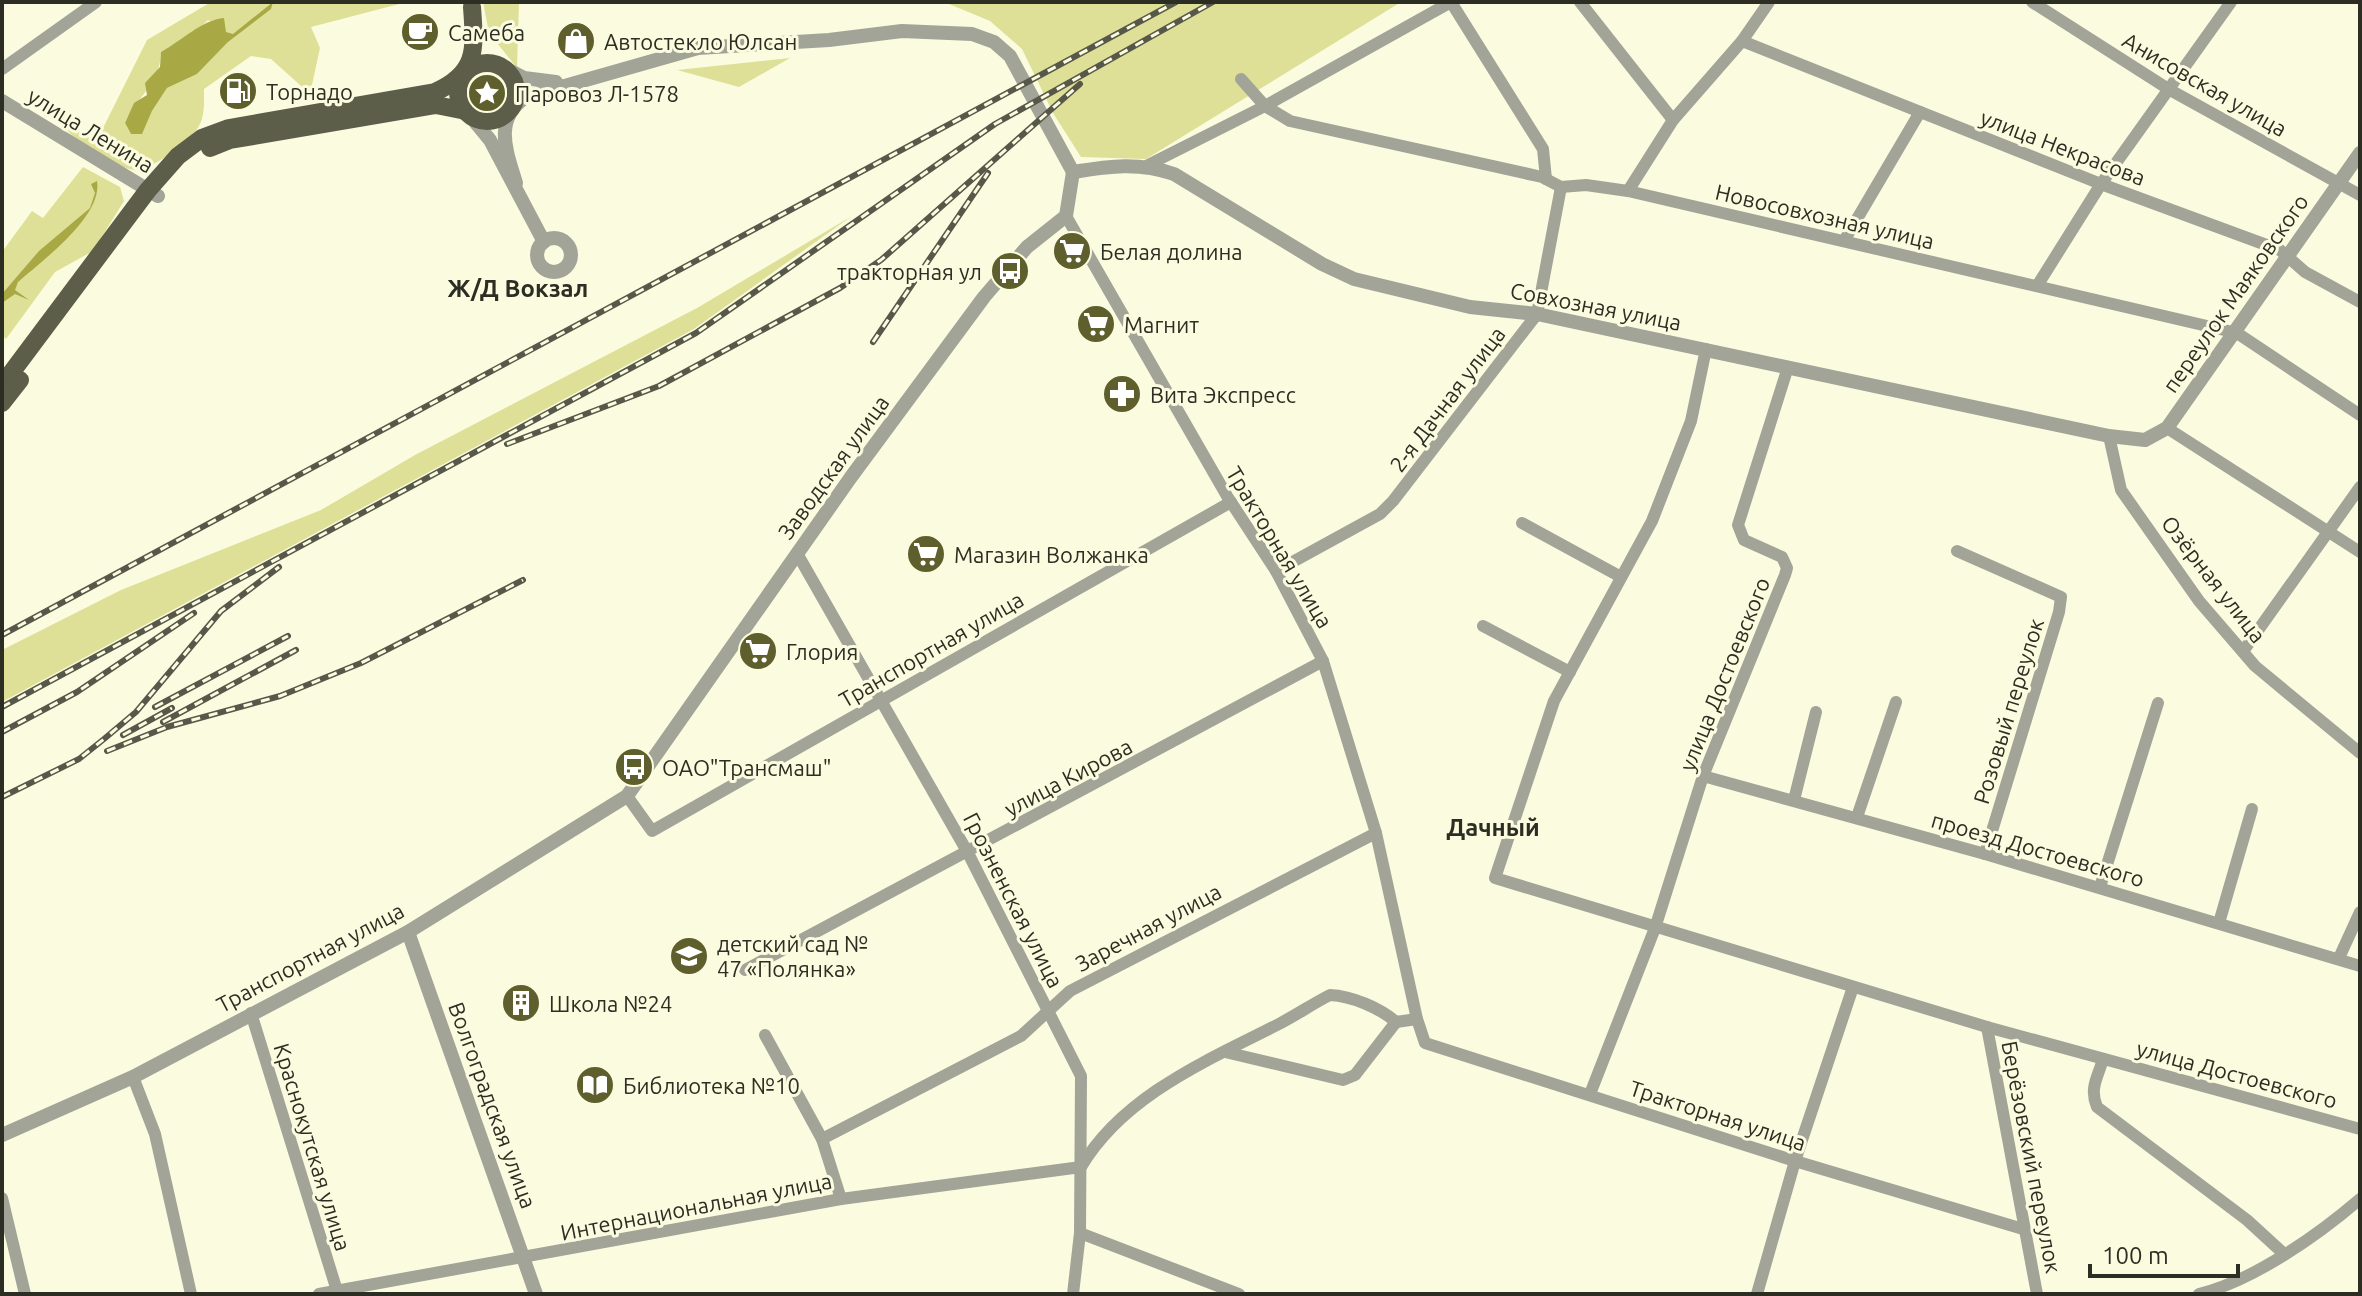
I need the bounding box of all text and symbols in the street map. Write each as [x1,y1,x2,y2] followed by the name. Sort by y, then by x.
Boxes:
[399,11,441,53] cafe icon: Самеба
[448,20,525,45] place label: Самеба
[555,20,597,62] shop icon: Автостекло Юлсан
[2119,27,2291,141] street label: Анисовская улица
[604,29,797,54] place label: Автостекло Юлсан
[217,70,259,112] fuel station icon: Торнадо
[466,72,508,114] place icon: Паровоз Л-1578
[266,79,353,104] place label: Торнадо
[515,81,679,106] place label: Паровоз Л-1578
[23,83,159,177] street label: улица Ленина
[1977,104,2149,190] street label: улица Некрасова
[1713,179,1937,253] street label: Новосовхозная улица
[2157,189,2313,397] street label: переулок Маяковского
[1051,230,1093,272] supermarket icon: Белая долина
[1100,239,1243,264] place label: Белая долина
[989,250,1031,292] bus stop icon: тракторная ул
[837,259,982,284] place label: тракторная ул
[448,275,588,302] district label: Ж/Д Вокзал
[1508,277,1684,335] street label: Совхозная улица
[1075,303,1117,345] supermarket icon: Магнит
[1124,312,1199,337] place label: Магнит
[1384,322,1510,476] street label: 2-я Дачная улица
[1101,373,1143,415] pharmacy icon: Вита Экспресс
[1150,382,1296,407] place label: Вита Экспресс
[772,390,894,544] street label: Заводская улица
[1222,462,1338,632] street label: Тракторная улица
[2157,511,2271,647] street label: Озёрная улица
[905,533,947,575] supermarket icon: Магазин Волжанка
[954,542,1149,567] place label: Магазин Волжанка
[1674,574,1774,774] street label: улица Достоевского
[835,586,1027,712] street label: Транспортная улица
[1968,615,2048,807] street label: Розовый переулок
[737,630,779,672] supermarket icon: Глория
[786,639,858,664] place label: Глория
[1000,733,1136,821] street label: улица Кирова
[613,746,655,788] bus stop icon: ОАО"Трансмаш"
[662,755,832,780] place label: ОАО"Трансмаш"
[1929,807,2147,891] street label: проезд Достоевского
[959,808,1069,992] street label: Грозненская улица
[1446,814,1540,841] district label: Дачный
[1071,878,1225,976] street label: Заречная улица
[212,897,408,1017] street label: Транспортная улица
[717,931,868,981] place label: детский сад № 47 «Полянка»
[668,935,710,977] school or university icon: детский сад № 47 «Полянка»
[500,982,542,1024] building icon: Школа №24
[549,991,672,1016] place label: Школа №24
[444,999,542,1211] street label: Волгоградская улица
[2134,1035,2340,1113] street label: улица Достоевского
[1997,1039,2067,1275] street label: Берёзовский переулок
[270,1040,356,1254] street label: Краснокутская улица
[574,1064,616,1106] library icon: Библиотека №10
[623,1073,800,1098] place label: Библиотека №10
[1627,1075,1809,1155] street label: Тракторная улица
[558,1167,834,1245] street label: Интернациональная улица
[2090,1228,2238,1278] scale bar
[2102,1242,2169,1269] text: 100 m

